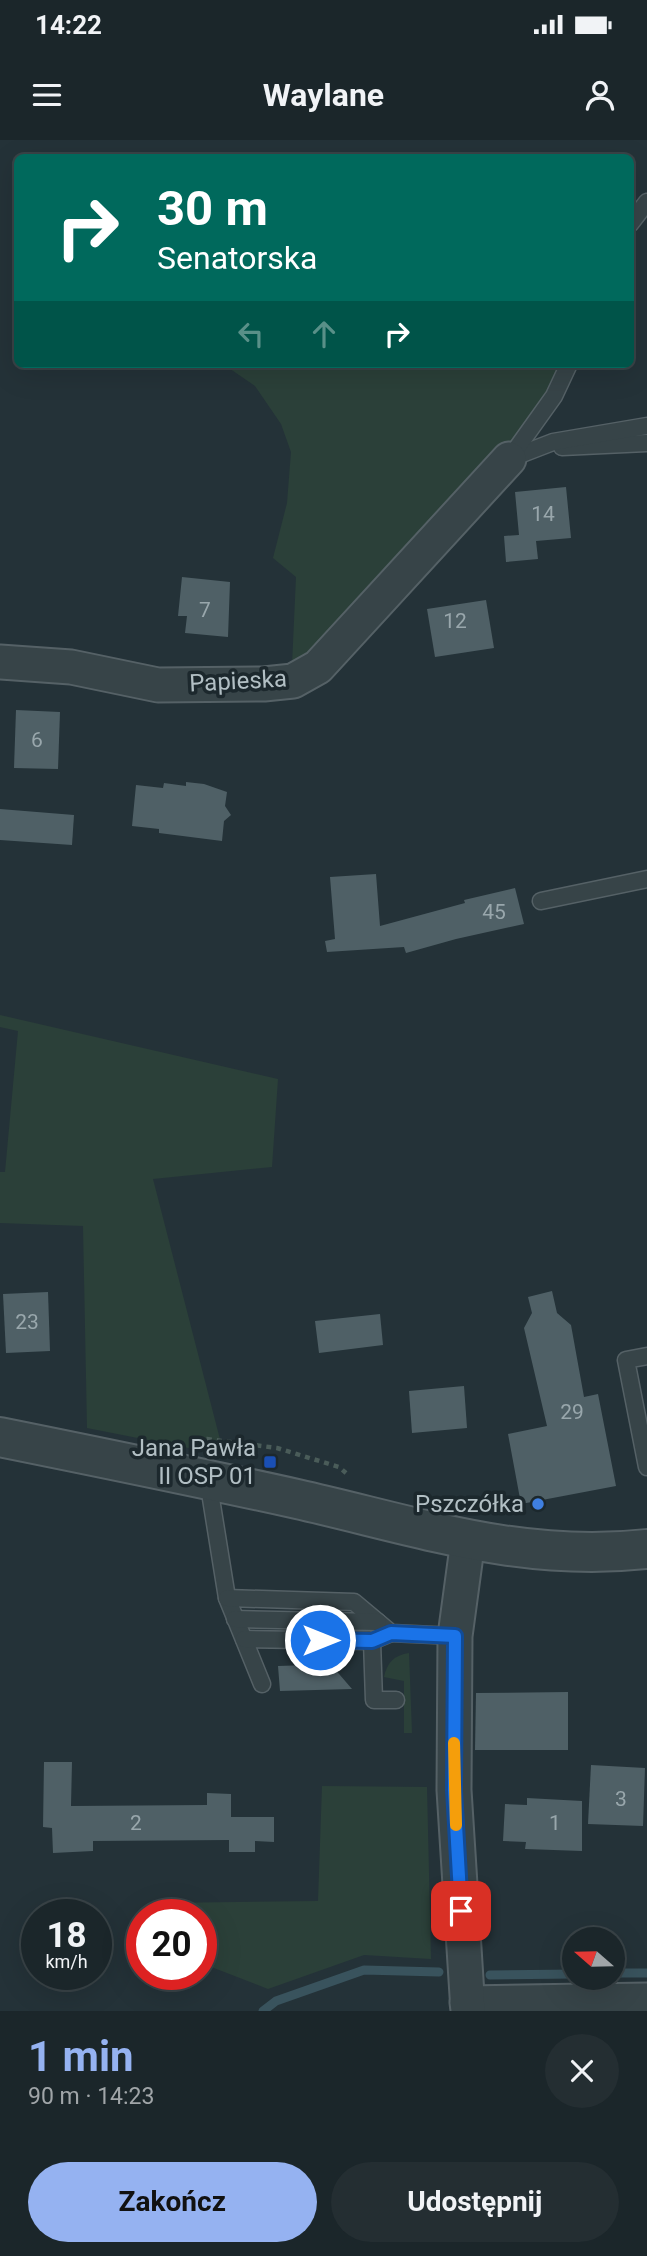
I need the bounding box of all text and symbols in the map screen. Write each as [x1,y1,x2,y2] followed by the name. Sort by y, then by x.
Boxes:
[35,10,102,40] text: 14:22
[28,76,66,114] icon: menu
[263,76,384,114] text: Waylane
[581,76,619,114] icon: person
[157,180,268,237] text: 30 m
[42,182,133,273] icon: right
[157,239,317,277] text: Senatorska
[232,315,270,353] icon: left
[305,315,343,353] icon: ahead
[378,315,416,353] icon: right
[531,502,555,526] house number: 14
[199,598,211,622] house number: 7
[443,609,467,633] house number: 12
[188,664,288,698] street label: Papieska
[31,728,43,752] house number: 6
[482,900,506,924] house number: 45
[15,1310,39,1334] house number: 23
[560,1400,584,1424] house number: 29
[132,1434,256,1490] place label: Jana Pawła II OSP 01
[262,1454,278,1470] marker: Jana Pawła II OSP 01
[415,1490,524,1518] place label: Pszczółka
[530,1496,546,1512] marker: Pszczółka
[283,1603,357,1677] position arrow
[615,1787,627,1811] house number: 3
[130,1811,142,1835] house number: 2
[549,1811,561,1835] house number: 1
[431,1881,491,1941] pin
[442,1892,480,1930] icon: arrive
[126,1899,217,1990] speed limit sign: 20
[46,1915,87,1956] text: 18
[562,1927,625,1990] north arrow
[562,1927,625,1990] map controls
[45,1951,88,1972] text: km/h
[28,2032,134,2081] text: 1 min
[545,2034,619,2108] button: close
[28,2083,154,2110] text: 90 m · 14:23
[28,2162,317,2242] button: Zakończ
[331,2162,619,2242] button: Udostępnij

